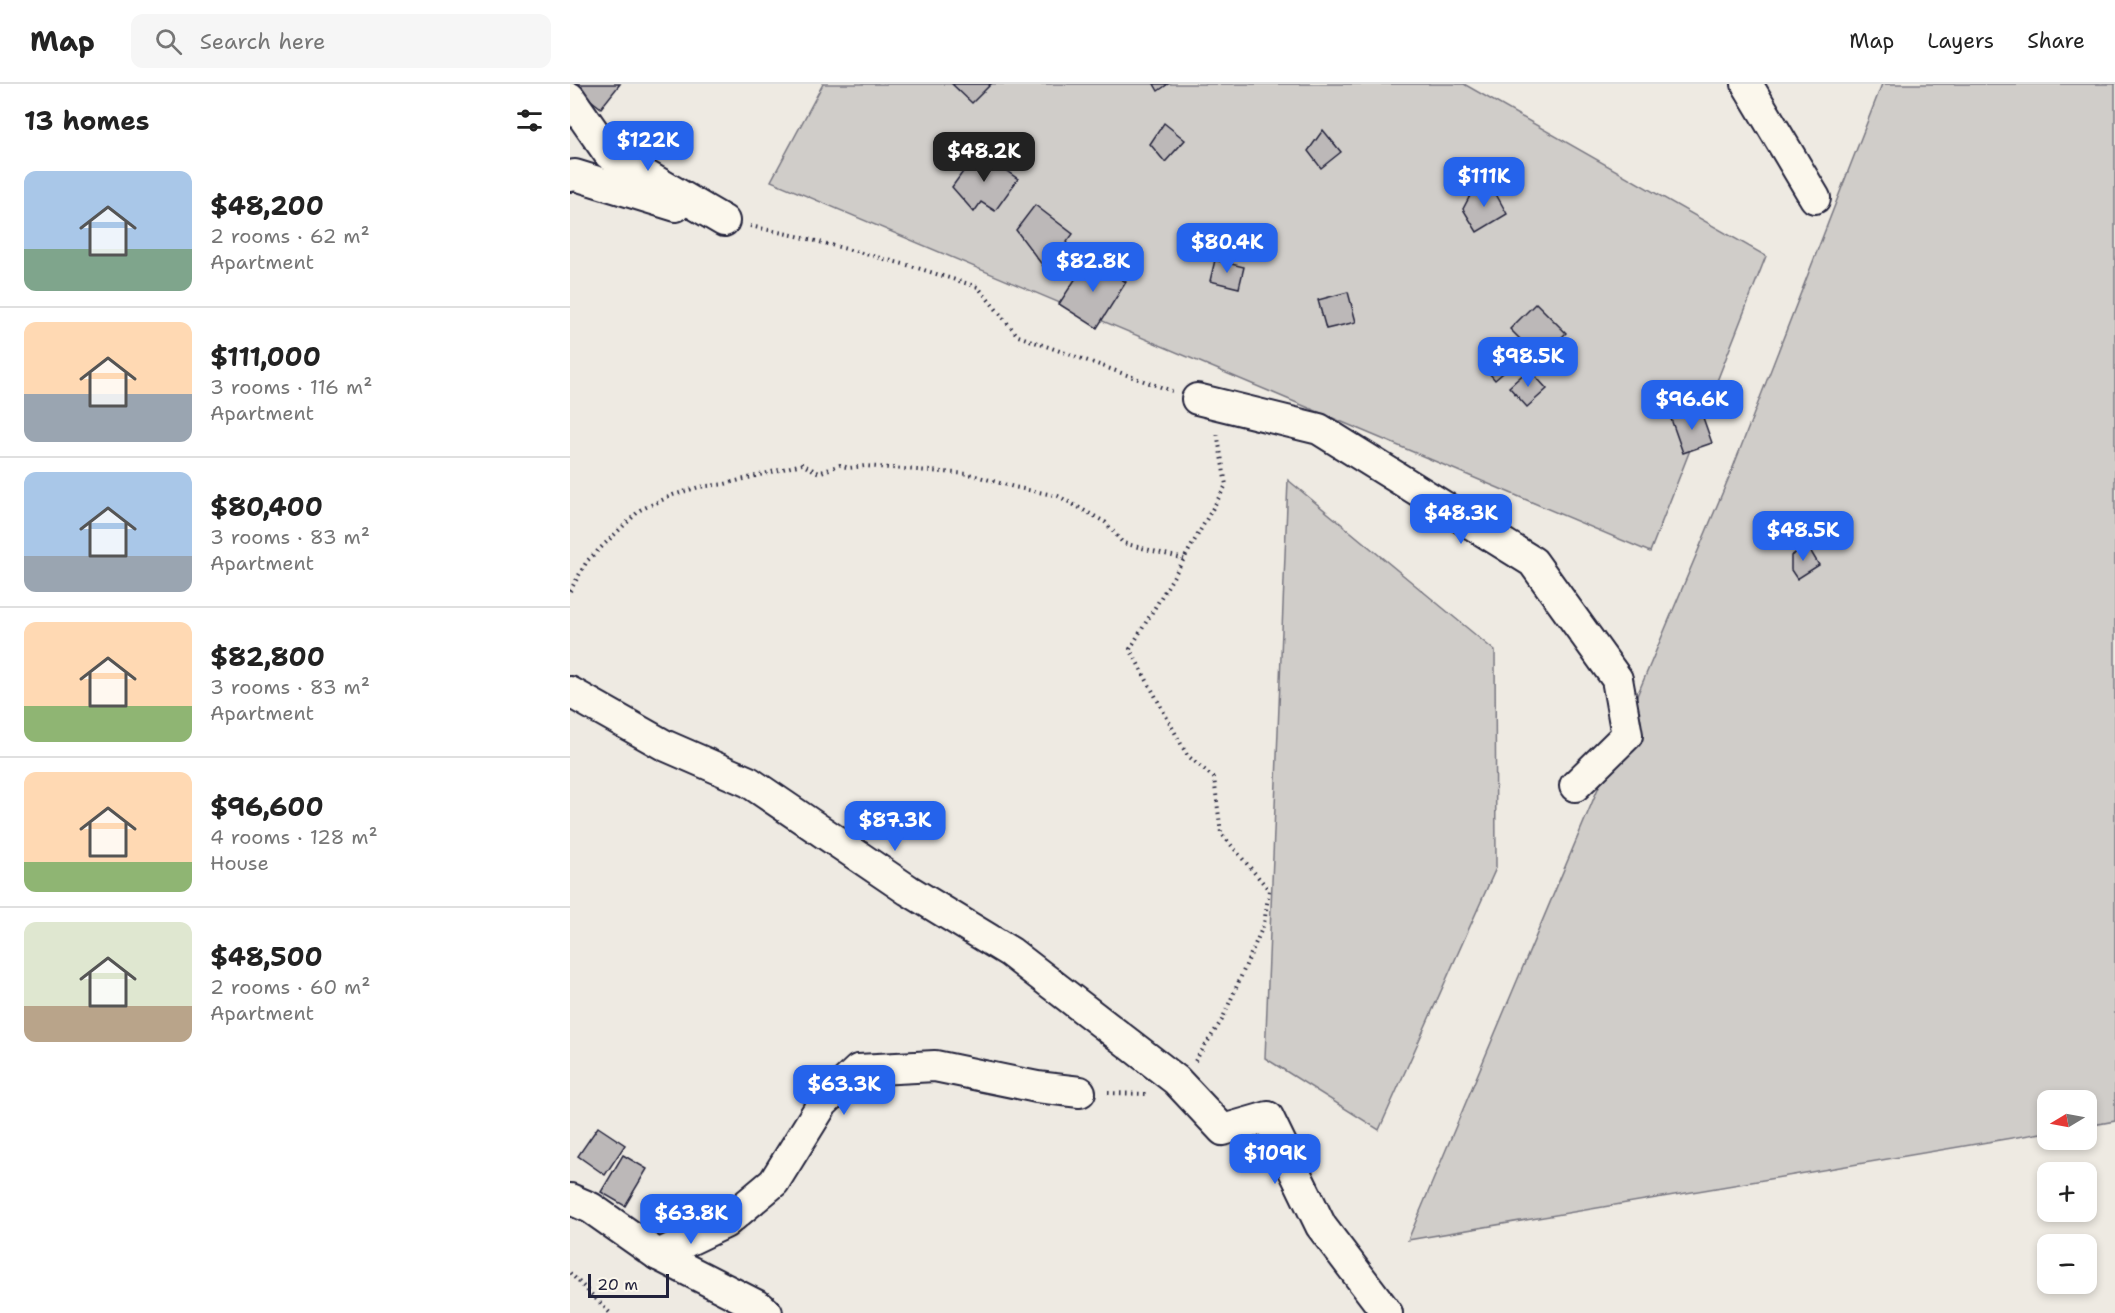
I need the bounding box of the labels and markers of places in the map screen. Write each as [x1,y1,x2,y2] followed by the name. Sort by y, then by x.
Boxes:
[606,121,690,172] pin: $122K
[935,132,1033,183] pin: $48.2K
[1442,157,1526,208] pin: $111K
[1178,223,1276,274] pin: $80.4K
[1044,242,1142,293] pin: $82.8K
[1479,337,1577,388] pin: $98.5K
[1643,380,1741,431] pin: $96.6K
[1412,494,1510,545] pin: $48.3K
[1754,511,1852,562] pin: $48.5K
[846,801,944,852] pin: $87.3K
[795,1065,893,1116] pin: $63.3K
[1233,1134,1317,1185] pin: $109K
[642,1194,740,1245] pin: $63.8K

